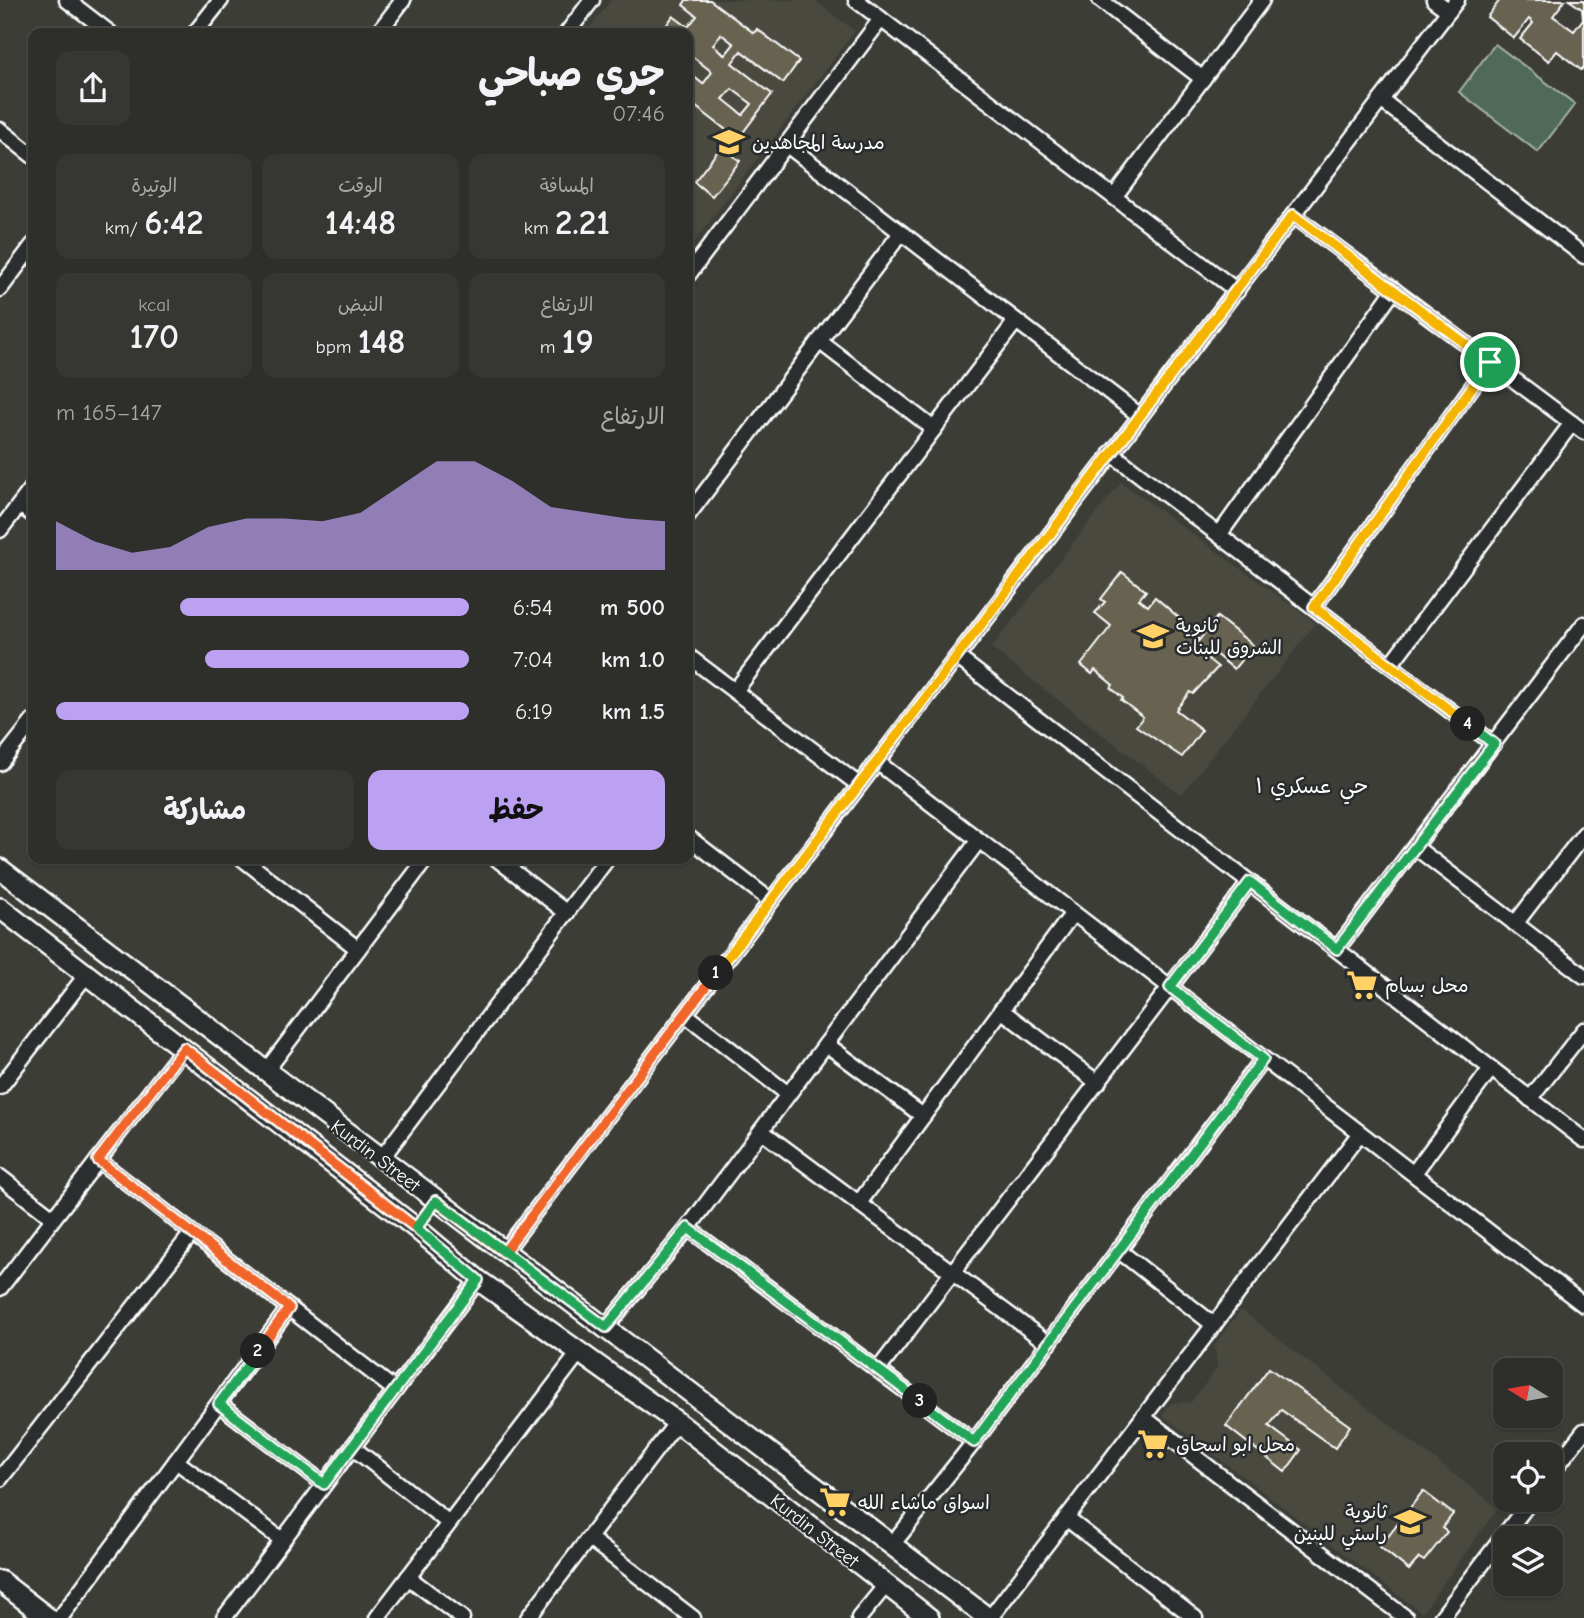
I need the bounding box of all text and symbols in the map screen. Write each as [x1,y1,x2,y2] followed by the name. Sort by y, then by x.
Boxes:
[56,51,130,125] button: share
[478,52,665,96] text: جري صباحي
[612,100,665,127] text: 07:46
[712,125,746,159] school or university icon: مدرسة المجاهدين
[752,132,885,154] place label: مدرسة المجاهدين
[131,175,177,197] text: الوتيرة
[338,175,383,197] text: الوقت
[540,175,594,197] text: المسافة
[144,202,204,243] text: 6:42
[325,202,396,243] text: 14:48
[555,202,610,243] text: 2.21
[105,217,144,239] text: /km
[524,217,555,239] text: km
[138,294,170,316] text: kcal
[338,294,383,316] text: النبض
[540,294,593,316] text: الارتفاع
[129,316,179,357] text: 170
[358,321,406,362] text: 148
[562,321,594,362] text: 19
[1460,332,1520,392] pin
[315,336,358,358] text: bpm
[540,336,562,358] text: m
[1471,343,1509,381] icon: arrive
[56,399,162,426] text: 147–165 m
[601,403,665,430] text: الارتفاع
[513,594,553,621] text: 6:54
[600,594,665,621] text: 500 m
[1176,615,1282,659] place label: ثانوية الشروق للبنات
[1136,619,1170,653] school or university icon: ثانوية الشروق للبنات
[513,646,553,673] text: 7:04
[601,646,665,673] text: 1.0 km
[515,698,553,725] text: 6:19
[602,698,665,725] text: 1.5 km
[1450,706,1486,742] pin: 4
[1463,712,1472,734] text: 4
[56,770,354,850] button: مشاركة
[368,770,665,850] button: حفظ
[1256,774,1368,805] district label: حي عسكري ١
[698,956,734,990] pin: 1
[712,961,719,983] text: 1
[1345,968,1379,1002] supermarket icon: محل بسام
[1385,975,1469,1000] place label: محل بسام
[326,1115,425,1197] street label: Kurdin Street
[240,1334,276,1368] pin: 2
[253,1339,262,1361] text: 2
[1493,1358,1563,1428] north arrow
[1493,1358,1563,1596] map controls
[902,1384,937,1418] pin: 3
[915,1389,924,1411] text: 3
[1136,1427,1170,1461] supermarket icon: محل ابو اسحاق
[1176,1434,1295,1456] place label: محل ابو اسحاق
[1493,1442,1563,1512] button: locate
[818,1485,852,1519] supermarket icon: اسواق ماشاء الله
[766,1489,863,1572] street label: Kurdin Street
[858,1492,990,1514] place label: اسواق ماشاء الله
[1294,1501,1387,1550] place label: ثانوية راستي للبنين
[1393,1505,1427,1539] school or university icon: ثانوية راستي للبنين
[1493,1526,1563,1596] button: layers

